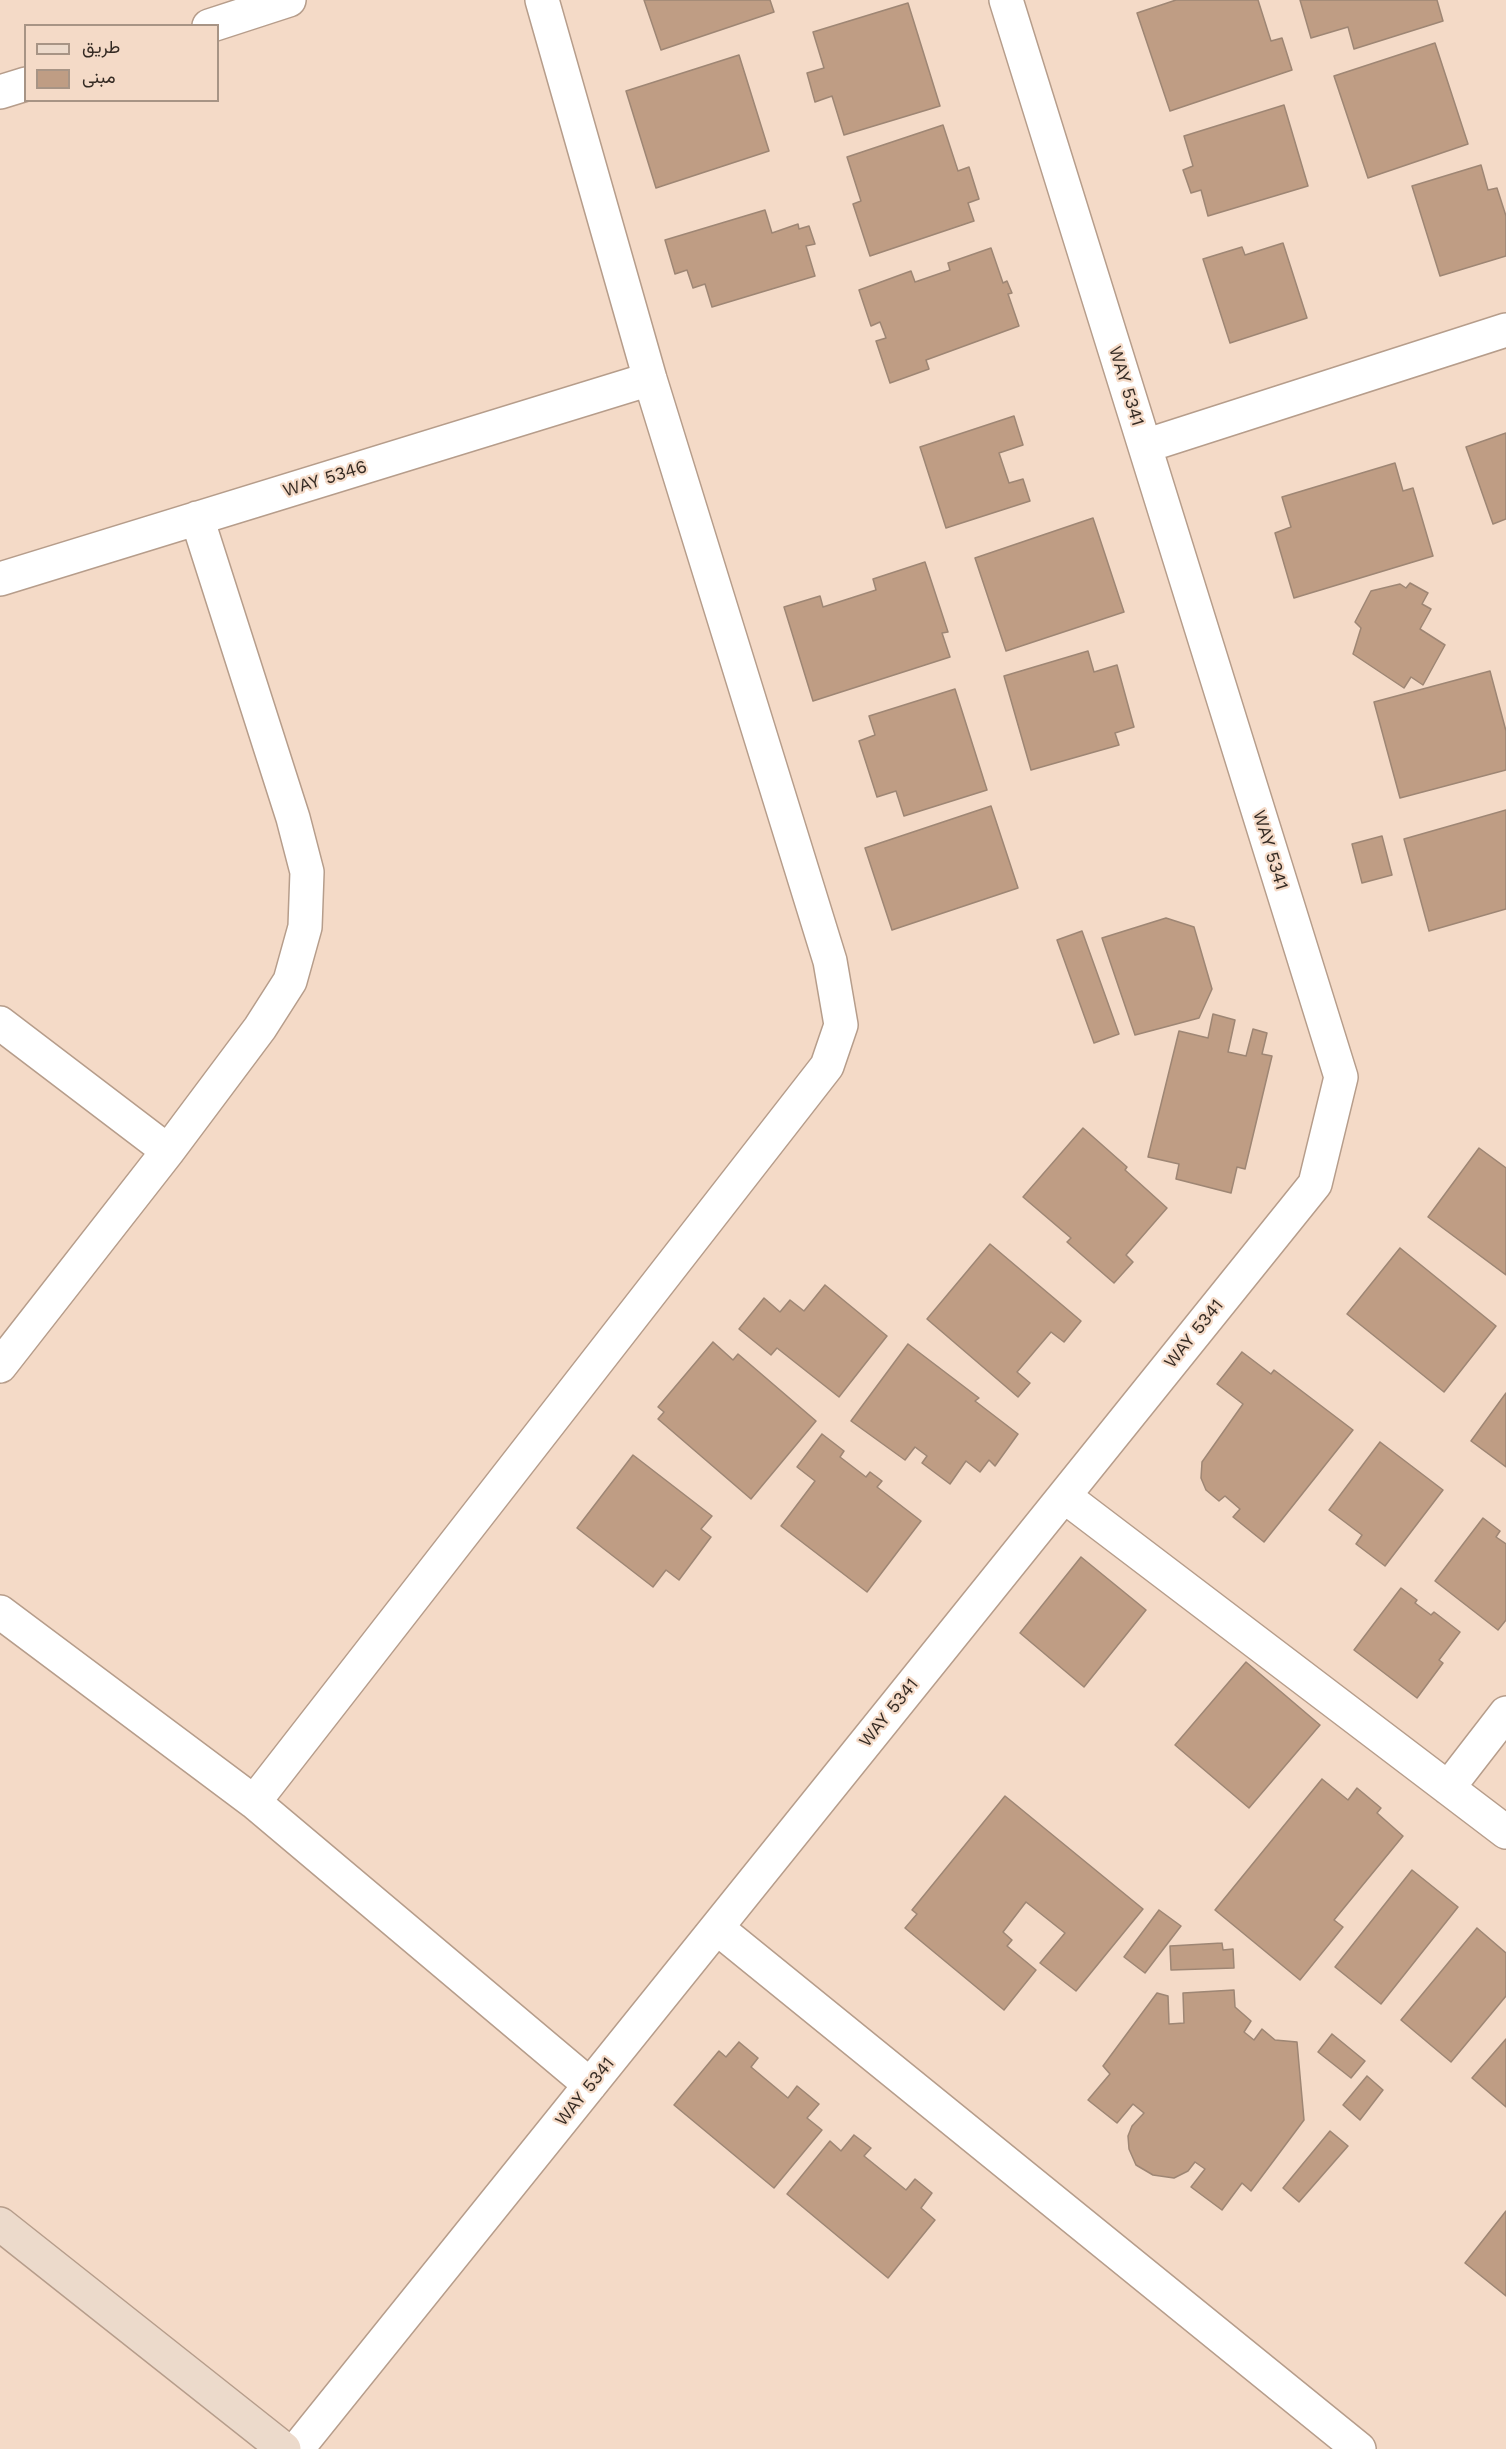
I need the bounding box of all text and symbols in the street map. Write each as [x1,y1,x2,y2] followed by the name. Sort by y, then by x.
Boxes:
[24,24,219,102] legend
[82,36,120,57] text: طريق
[82,66,116,87] text: مبنى
[1104,343,1148,429] street label: WAY 5341
[280,456,370,502] street label: WAY 5346
[1248,807,1292,893] street label: WAY 5341
[1160,1295,1228,1373] street label: WAY 5341
[855,1674,923,1752] street label: WAY 5341
[551,2053,619,2131] street label: WAY 5341

